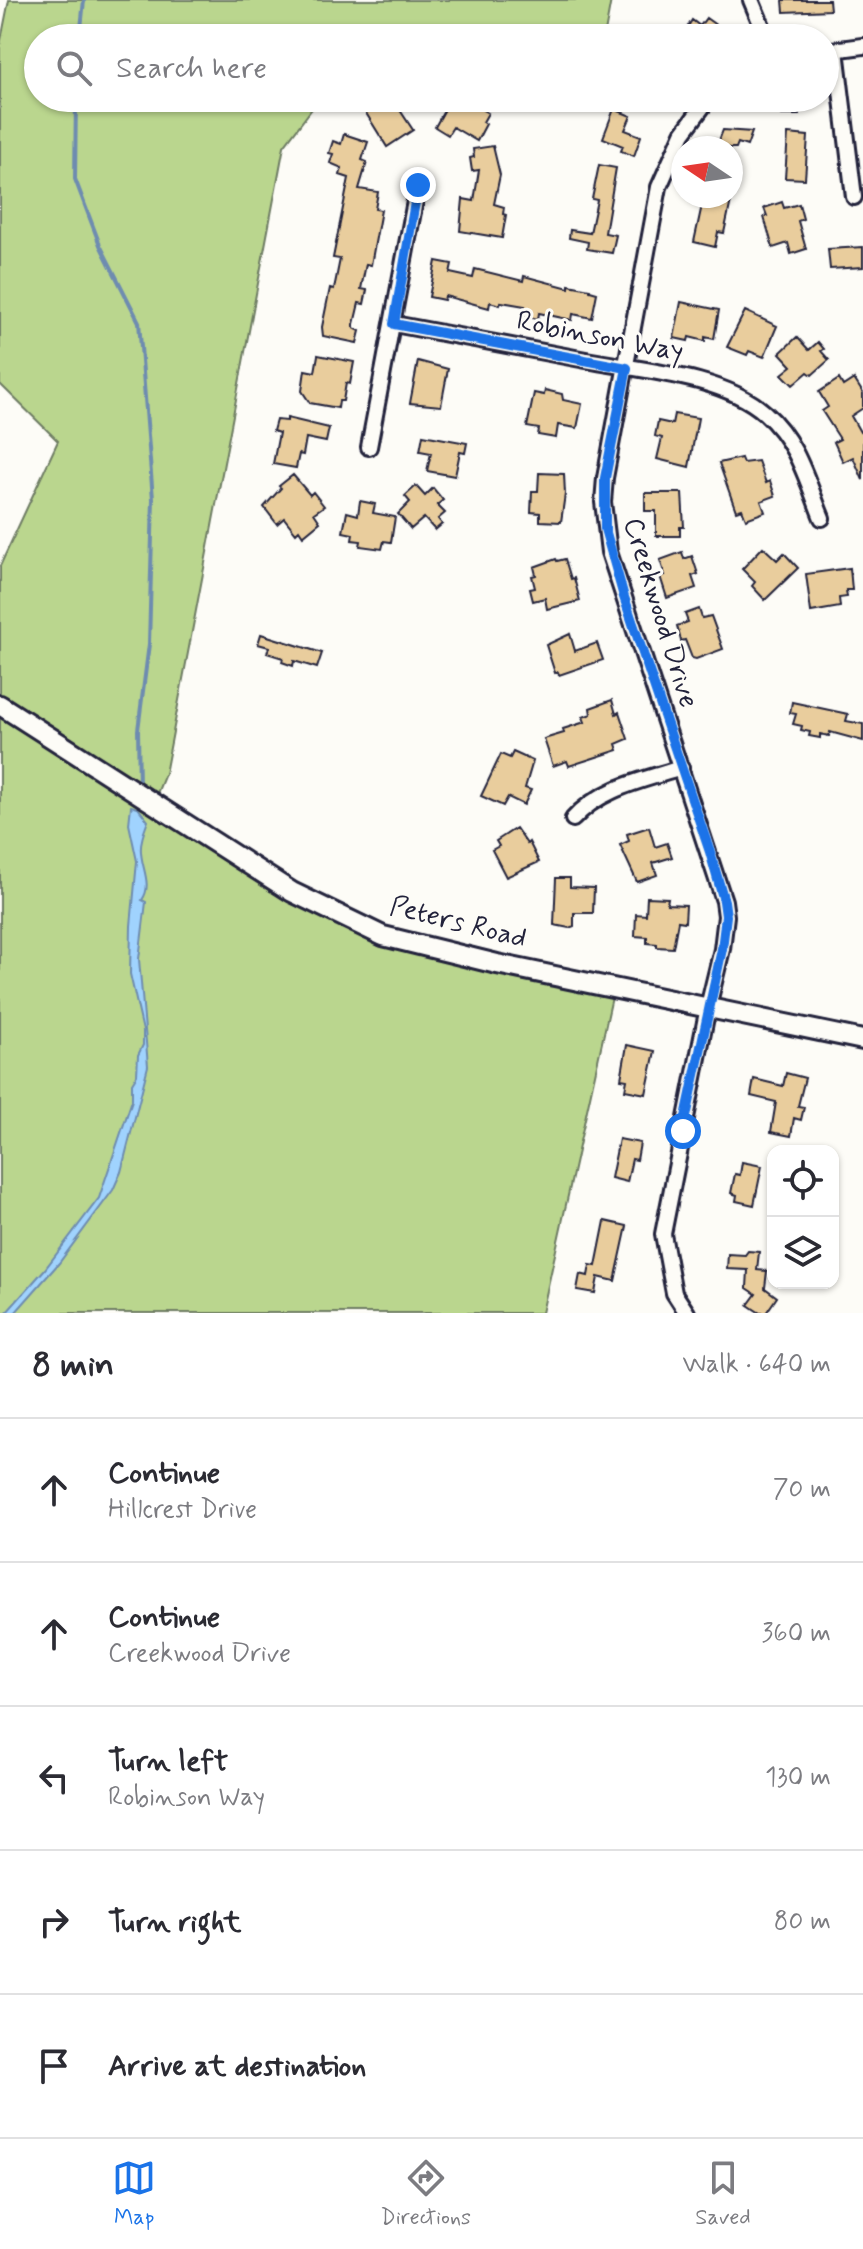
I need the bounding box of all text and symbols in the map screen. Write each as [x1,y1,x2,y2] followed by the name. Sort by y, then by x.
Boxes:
[24,24,839,112] search box
[52,46,96,90] icon: search
[116,49,267,88] text: Search here
[671,136,743,208] north arrow
[400,167,436,203] route end
[513,303,687,371] street label: Robinson Way
[614,513,706,713] street label: Creekwood Drive
[386,888,530,958] street label: Peters Road
[665,1113,701,1149] route start
[767,1145,839,1289] map controls
[767,1145,839,1217] button: locate
[767,1217,839,1289] button: layers
[32,1343,114,1388] text: 8 min
[682,1348,831,1382] text: Walk · 640 m
[108,1454,220,1493] text: Continue
[32,1468,76,1512] icon: ahead
[773,1473,831,1507] text: 70 m
[108,1493,257,1527] text: Hillcrest Drive
[108,1598,220,1637] text: Continue
[32,1612,76,1656] icon: ahead
[762,1617,831,1651] text: 360 m
[108,1637,291,1671] text: Creekwood Drive
[108,1742,228,1781] text: Turn left
[32,1756,76,1800] icon: left
[765,1761,831,1795] text: 130 m
[108,1781,265,1815] text: Robinson Way
[32,1900,76,1944] icon: right
[108,1903,241,1942] text: Turn right
[774,1905,831,1939] text: 80 m
[32,2044,76,2088] icon: arrive
[108,2047,366,2086] text: Arrive at destination
[112,2156,156,2232] tab: Map
[380,2156,471,2232] tab: Directions
[695,2156,751,2232] tab: Saved

